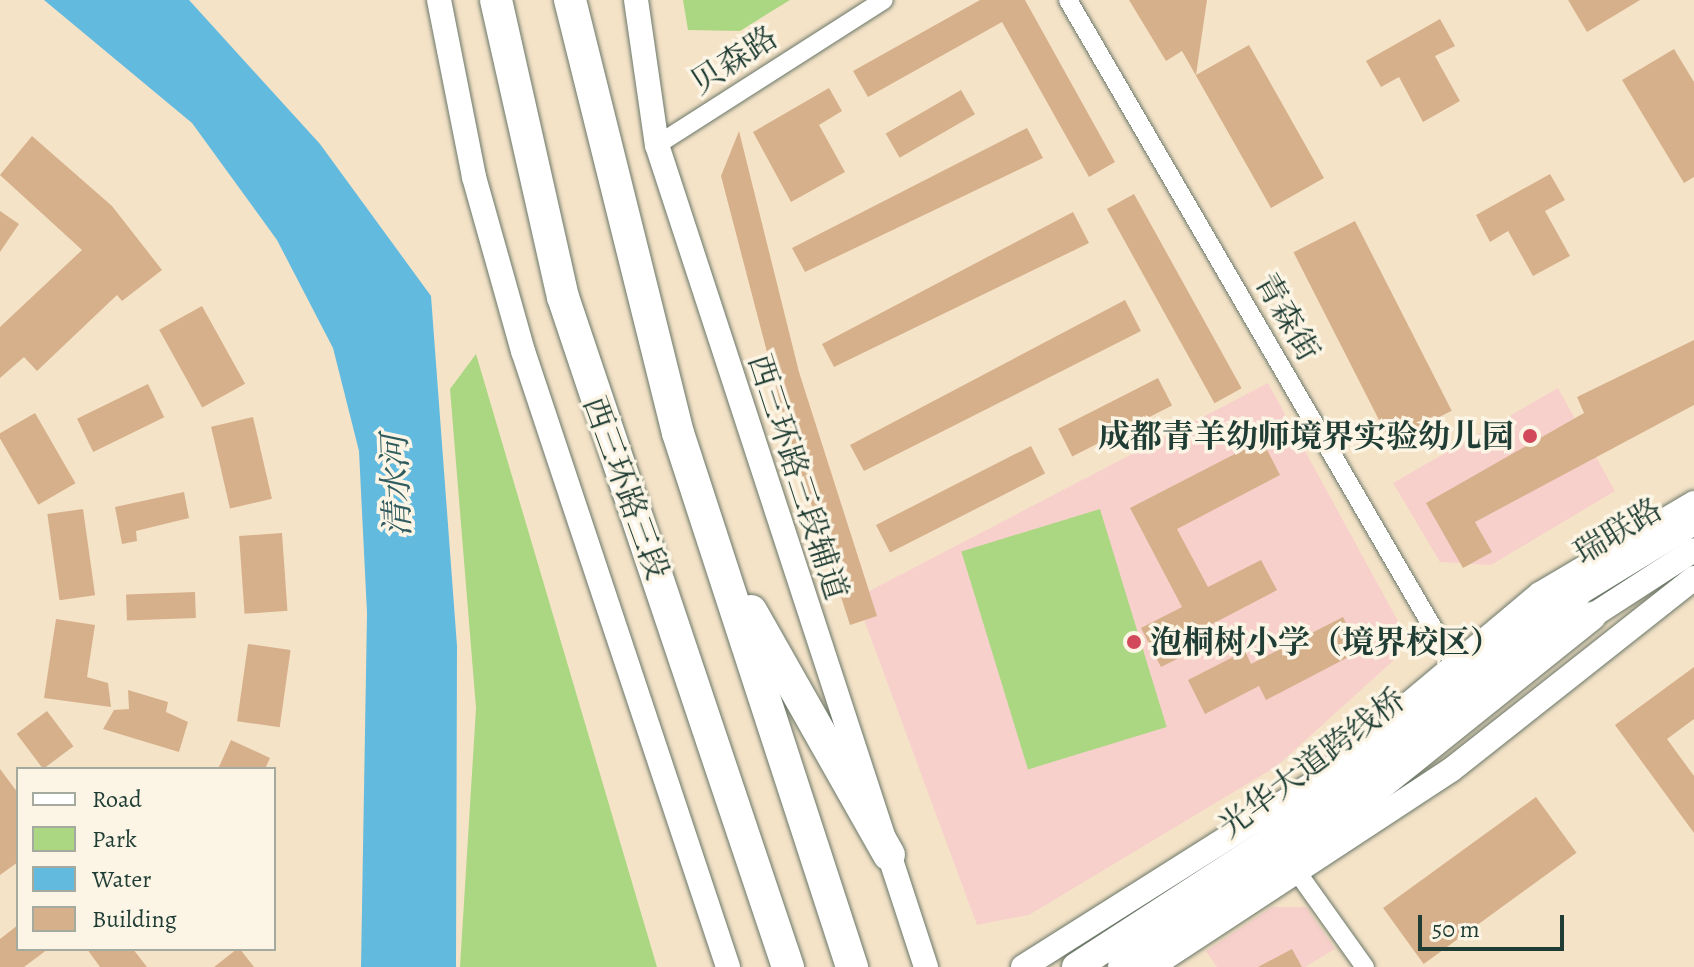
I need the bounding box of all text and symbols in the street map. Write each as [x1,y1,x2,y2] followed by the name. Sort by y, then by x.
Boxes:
[683,18,785,102] street label: 贝森路
[1246,266,1328,368] street label: 青森街
[740,349,856,605] street label: 西三环路三段辅道
[575,391,677,585] street label: 西三环路三段
[1098,417,1514,455] place label: 成都青羊幼师境界实验幼儿园
[1521,427,1539,445] marker: 成都青羊幼师境界实验幼儿园
[374,434,418,538] water label: 清水河
[1567,490,1669,572] street label: 瑞联路
[1150,623,1502,661] place label: 泡桐树小学（境界校区）
[1125,633,1143,651] marker: 泡桐树小学（境界校区）
[1211,680,1413,846] street label: 光华大道跨线桥
[16,767,276,951] legend
[92,783,142,815] text: Road
[92,823,137,855] text: Park
[92,863,152,895] text: Water
[1422,899,1568,949] scale bar
[92,903,177,935] text: Building
[1432,913,1480,945] text: 50 m

